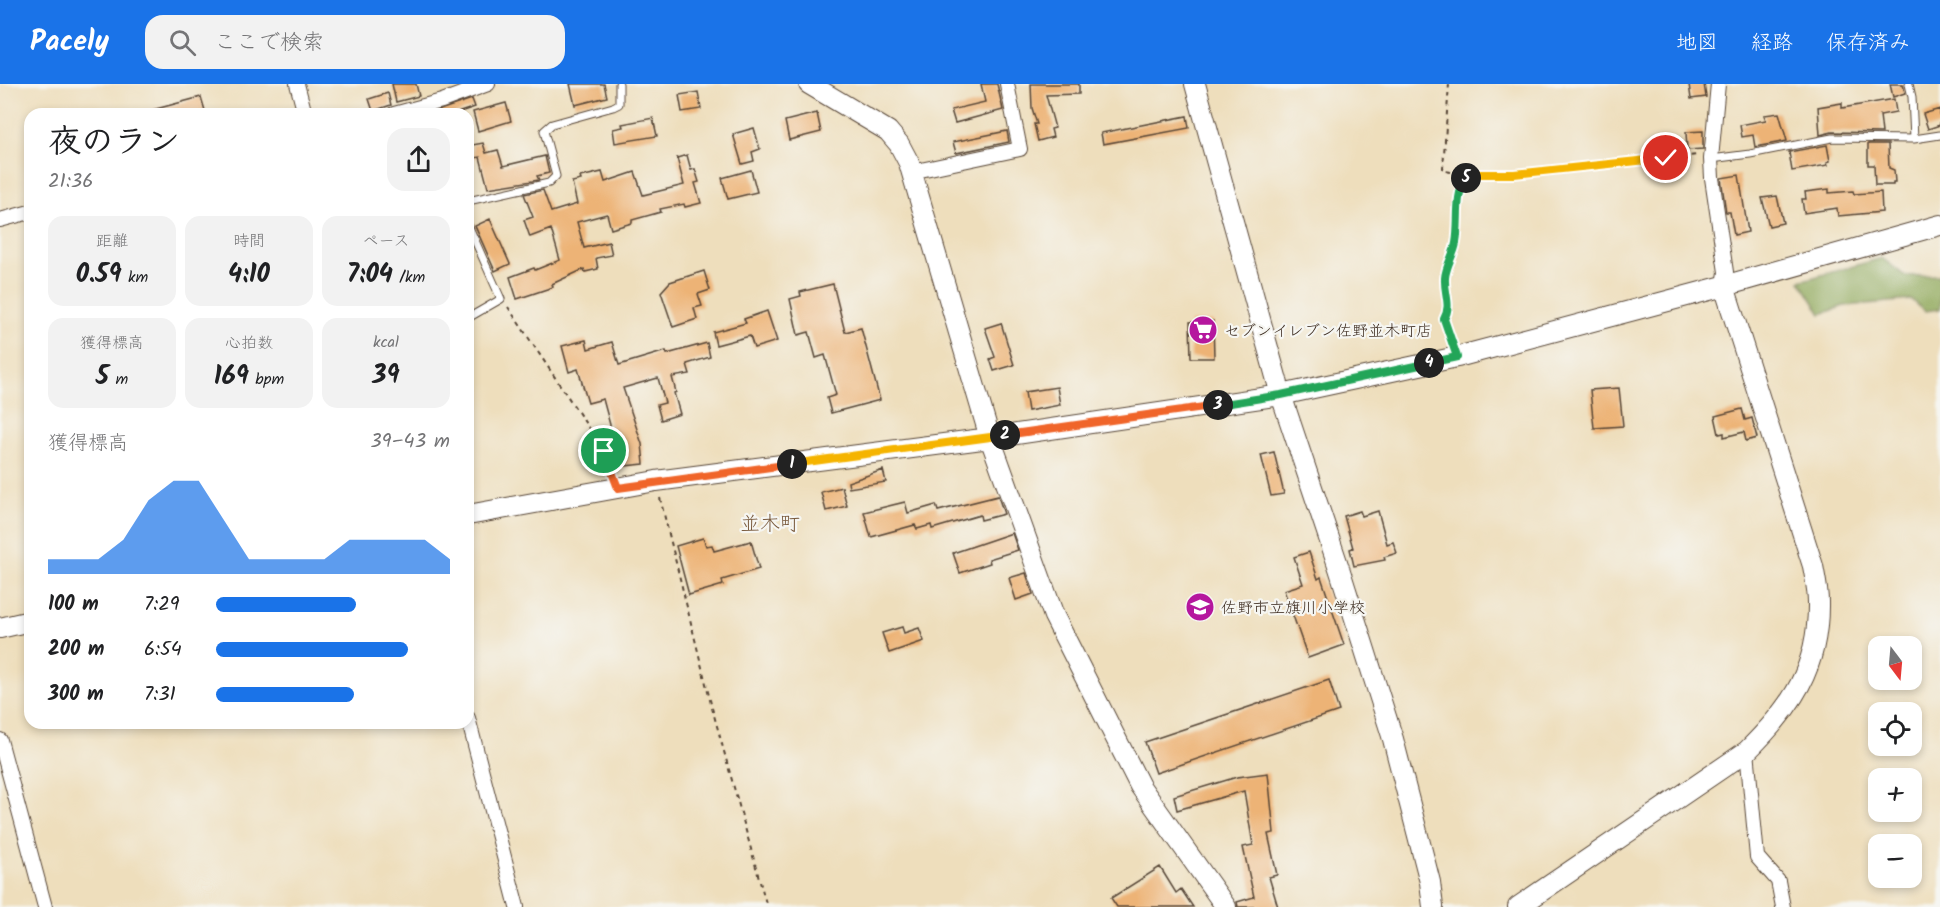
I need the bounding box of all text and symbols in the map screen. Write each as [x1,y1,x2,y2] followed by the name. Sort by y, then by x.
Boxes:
[145,15,565,69] search box
[30,20,109,65] text: Pacely
[166,26,199,59] icon: search
[214,26,324,61] text: ここで検索
[1676,27,1718,60] text: 地図
[1751,27,1793,60] text: 経路
[1826,27,1910,60] text: 保存済み
[48,117,180,170] text: 夜のラン
[387,128,450,191] button: share
[1640,132,1691,183] pin
[1649,141,1682,174] icon: check
[1451,163,1481,193] pin: 5
[1462,165,1470,190] text: 5
[48,166,93,198] text: 21:36
[96,229,128,254] text: 距離
[233,229,265,254] text: 時間
[362,229,410,254] text: ペース
[76,254,122,296] text: 0.59
[228,254,270,296] text: 4:10
[347,254,393,296] text: 7:04
[122,265,148,290] text: km
[393,265,425,290] text: /km
[1187,314,1219,346] supermarket icon: セブンイレブン佐野並木町店
[1224,319,1432,344] place label: セブンイレブン佐野並木町店
[373,330,399,355] text: kcal
[80,331,144,356] text: 獲得標高
[225,331,273,356] text: 心拍数
[1414,348,1444,378] pin: 4
[1425,350,1433,375] text: 4
[372,355,400,397] text: 39
[96,356,109,398] text: 5
[214,356,249,398] text: 169
[109,367,128,392] text: m
[249,367,284,392] text: bpm
[1203,390,1233,420] pin: 3
[1214,392,1222,417] text: 3
[990,420,1020,450] pin: 2
[1000,422,1010,447] text: 2
[578,425,629,476] pin
[370,426,450,458] text: 39–43 m
[48,428,128,460] text: 獲得標高
[587,434,620,467] icon: arrive
[777,449,807,479] pin: 1
[790,451,794,476] text: 1
[740,509,800,541] district label: 並木町
[48,589,99,621] text: 100 m
[144,589,180,621] text: 7:29
[1184,591,1216,623] school or university icon: 佐野市立旗川小学校
[1221,596,1365,621] place label: 佐野市立旗川小学校
[48,634,104,666] text: 200 m
[144,634,182,666] text: 6:54
[1868,636,1922,690] north arrow
[1868,636,1922,888] map controls
[48,679,104,711] text: 300 m
[144,679,176,711] text: 7:31
[1868,702,1922,756] button: locate
[1868,768,1922,822] button: +
[1868,834,1922,888] button: −

